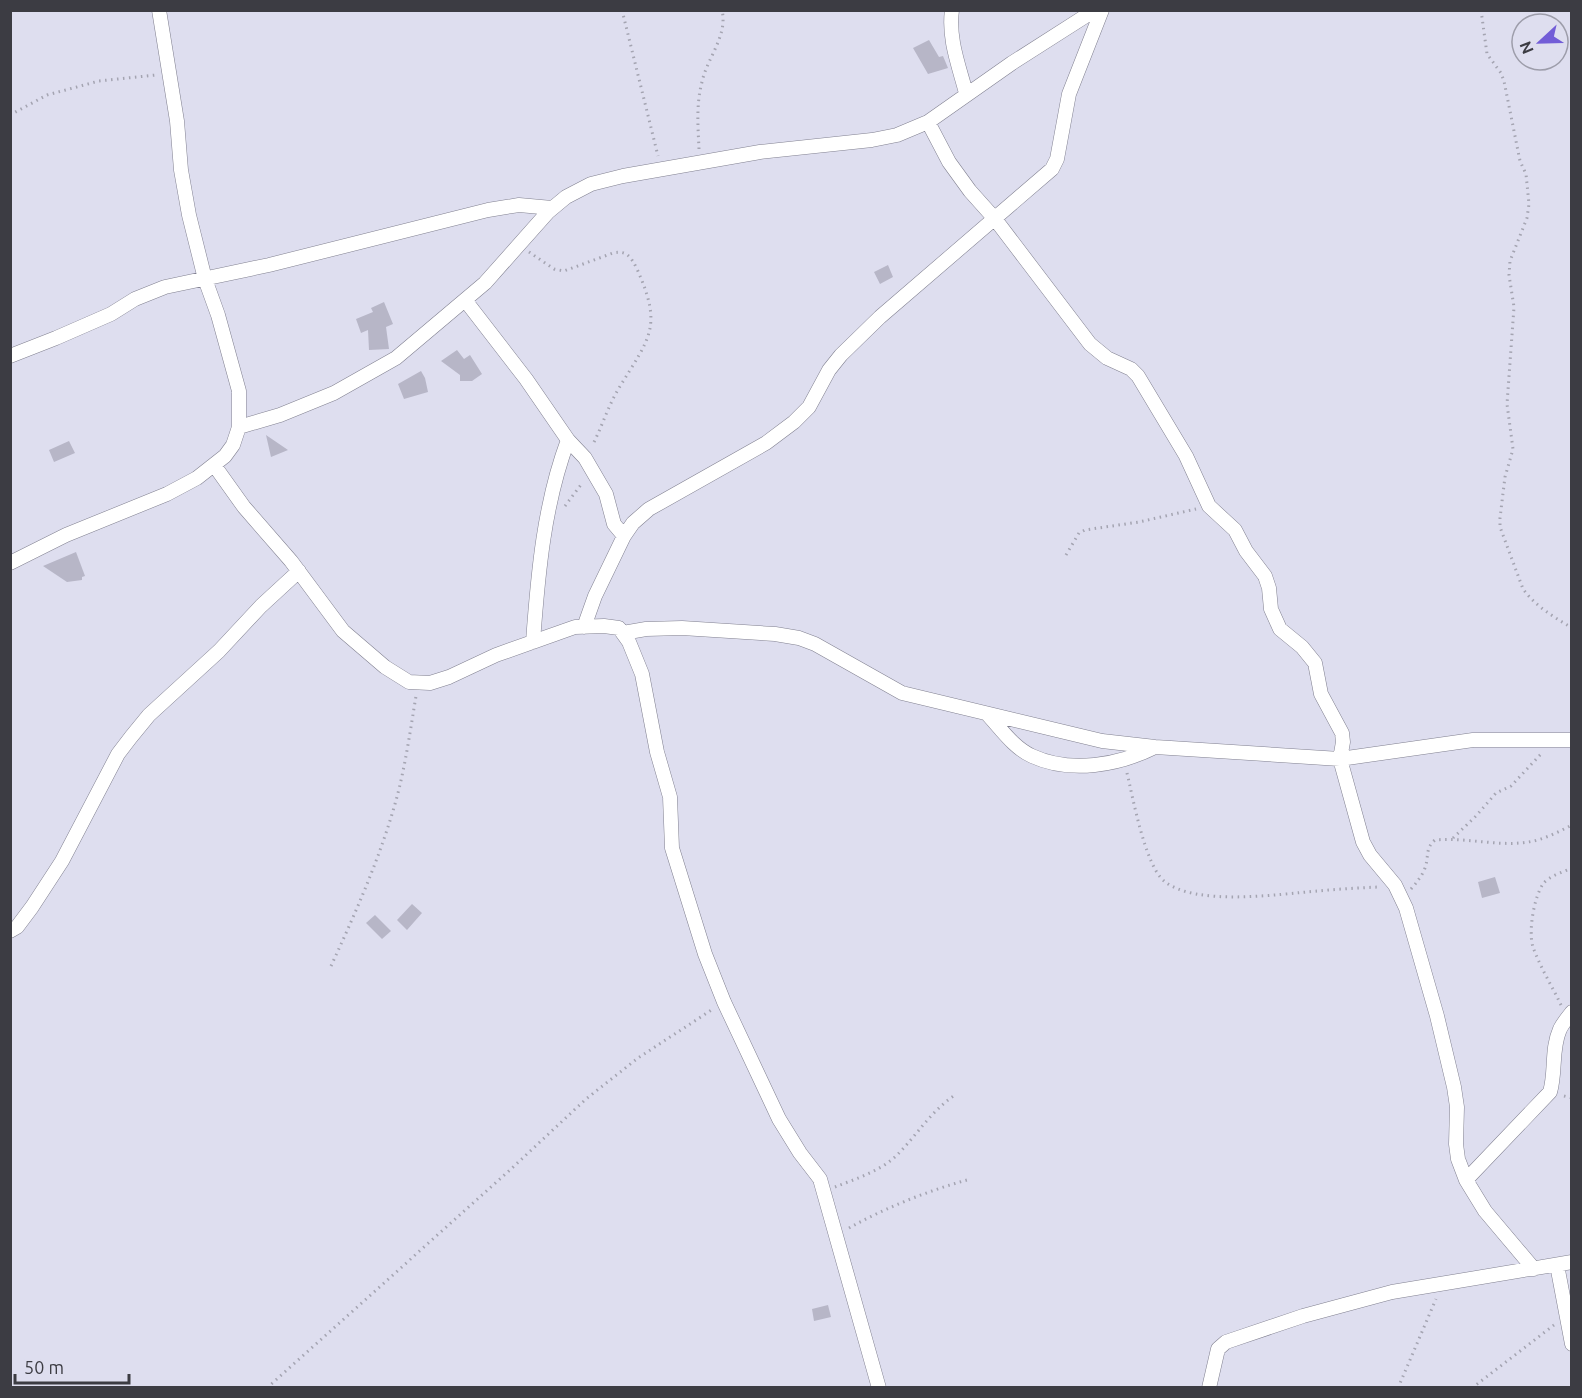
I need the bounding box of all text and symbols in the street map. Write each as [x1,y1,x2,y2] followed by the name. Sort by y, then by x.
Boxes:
[1510,12,1570,72] north arrow
[1516,39,1537,57] text: N
[15,1347,129,1385] scale bar
[24,1357,64,1377] text: 50 m

